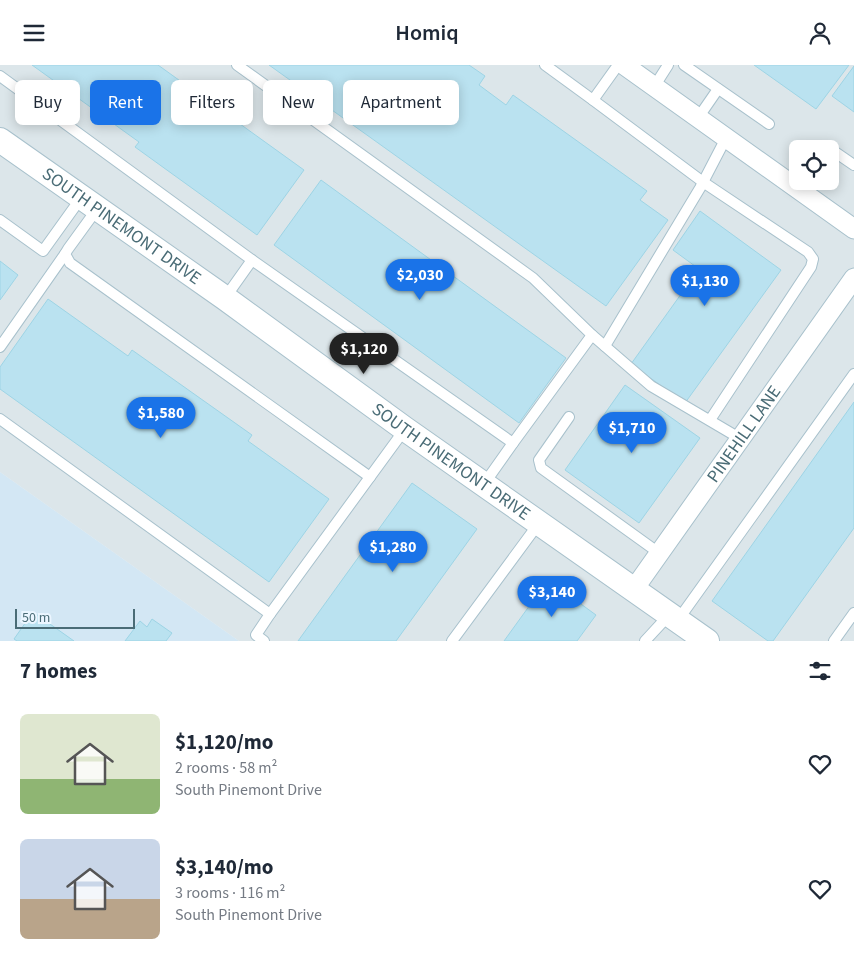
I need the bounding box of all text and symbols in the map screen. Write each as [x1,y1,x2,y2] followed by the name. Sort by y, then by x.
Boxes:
[395,17,459,49] text: Homiq
[20,19,48,47] icon: menu
[806,19,834,47] icon: person
[15,80,80,125] chip: Buy
[90,80,161,125] chip: Rent
[171,80,253,125] chip: Filters
[263,80,333,125] chip: New
[343,80,459,125] chip: Apartment
[789,140,839,190] map controls
[789,140,839,190] button: locate
[37,161,207,290] street label: SOUTH PINEMONT DRIVE
[379,259,461,301] pin: $2,030
[396,264,444,286] text: $2,030
[664,265,746,307] pin: $1,130
[681,270,729,292] text: $1,130
[323,333,405,375] pin: $1,120
[340,338,388,360] text: $1,120
[701,380,787,487] street label: PINEHILL LANE
[367,396,536,526] street label: SOUTH PINEMONT DRIVE
[120,397,202,439] pin: $1,580
[137,402,185,424] text: $1,580
[591,411,673,454] pin: $1,710
[608,417,656,439] text: $1,710
[352,531,434,573] pin: $1,280
[369,536,417,558] text: $1,280
[511,575,593,618] pin: $3,140
[528,581,576,603] text: $3,140
[15,606,135,629] scale bar
[22,608,50,628] text: 50 m
[20,656,97,686] text: 7 homes
[806,657,834,685] icon: filters
[175,727,274,757] text: $1,120/mo
[60,734,120,794] icon: home
[806,750,834,778] icon: heart
[175,757,277,779] text: 2 rooms · 58 m²
[175,779,322,801] text: South Pinemont Drive
[175,852,274,882] text: $3,140/mo
[60,859,120,919] icon: home
[806,875,834,903] icon: heart
[175,882,285,904] text: 3 rooms · 116 m²
[175,904,322,926] text: South Pinemont Drive

